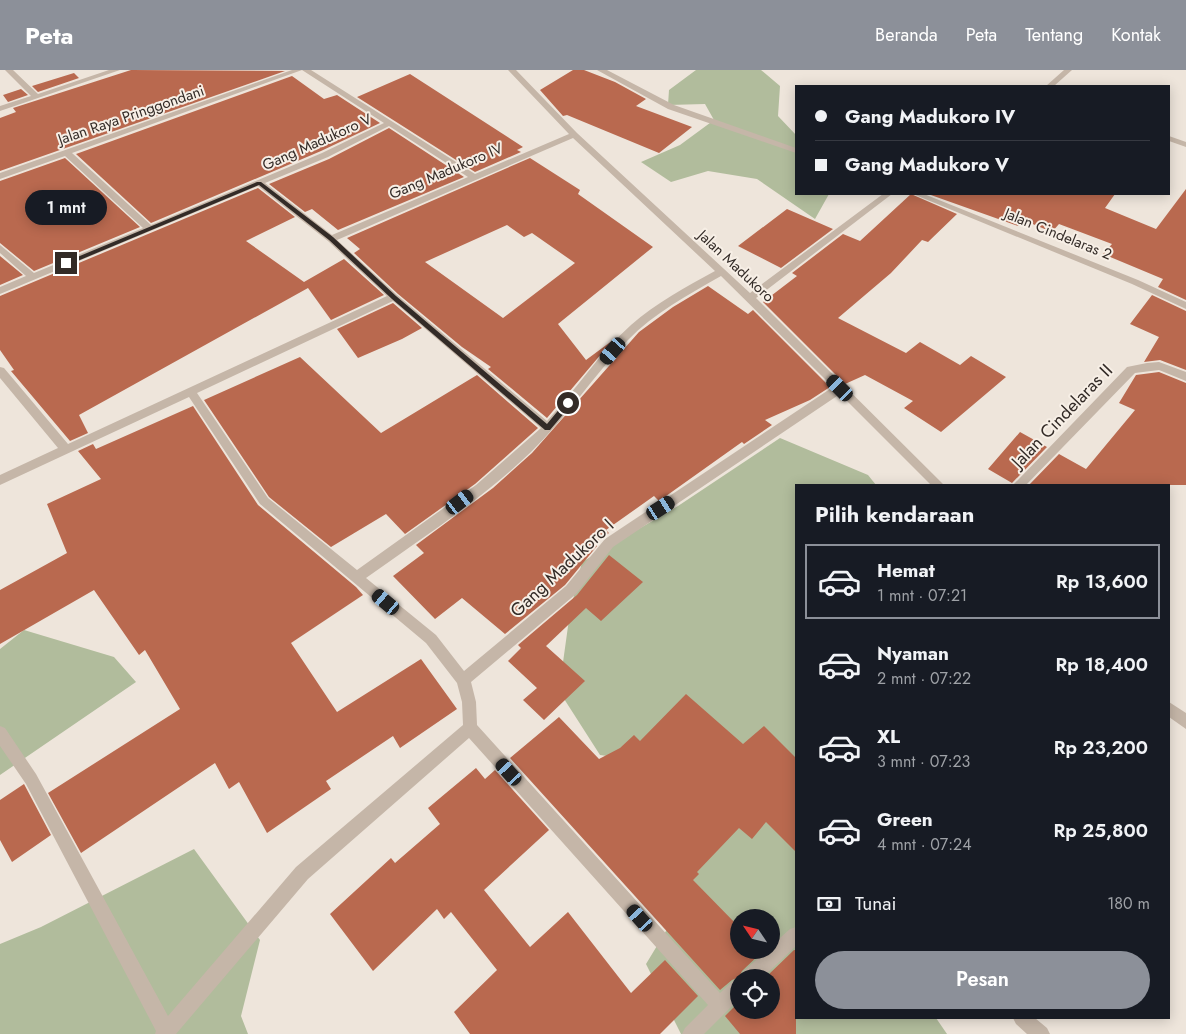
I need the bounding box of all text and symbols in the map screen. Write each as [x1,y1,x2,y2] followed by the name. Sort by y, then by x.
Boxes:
[25,18,74,53] text: Peta
[875,22,938,48] text: Beranda
[966,22,997,48] text: Peta
[1025,22,1083,48] text: Tentang
[1111,22,1161,48] text: Kontak
[53,80,207,151] street label: Jalan Raya Pringgondani
[845,103,1015,130] text: Gang Madukoro IV
[259,108,375,176] street label: Gang Madukoro V
[386,137,506,205] street label: Gang Madukoro IV
[845,151,1009,178] text: Gang Madukoro V
[25,190,107,226] callout: 1 mnt
[46,196,86,219] text: 1 mnt
[999,202,1115,266] street label: Jalan Cindelaras 2
[691,223,779,307] street label: Jalan Madukoro
[55,252,77,274] route end
[597,335,628,367] car
[1004,358,1118,475] street label: Jalan Cindelaras II
[824,372,855,404] car
[557,392,579,414] route start
[443,487,476,517] car
[644,494,677,522] car
[815,498,974,530] text: Pilih kendaraan
[504,513,620,623] street label: Gang Madukoro I
[877,557,935,584] text: Hemat
[817,559,862,604] icon: car
[1056,568,1148,595] text: Rp 13,600
[877,584,967,607] text: 1 mnt · 07:21
[369,587,402,617] car
[877,640,949,667] text: Nyaman
[817,642,862,687] icon: car
[1056,651,1148,678] text: Rp 18,400
[877,667,971,690] text: 2 mnt · 07:22
[877,723,900,750] text: XL
[817,725,862,770] icon: car
[1054,734,1148,761] text: Rp 23,200
[877,750,970,773] text: 3 mnt · 07:23
[493,756,524,788] car
[877,806,933,833] text: Green
[817,808,862,853] icon: car
[1053,817,1148,844] text: Rp 25,800
[877,833,971,856] text: 4 mnt · 07:24
[815,890,843,918] icon: cash
[855,890,896,917] text: Tunai
[1107,892,1150,915] text: 180 m
[624,902,655,934] car
[730,909,780,959] north arrow
[730,909,780,1019] map controls
[815,951,1150,1009] button: Pesan
[730,969,780,1019] button: locate

